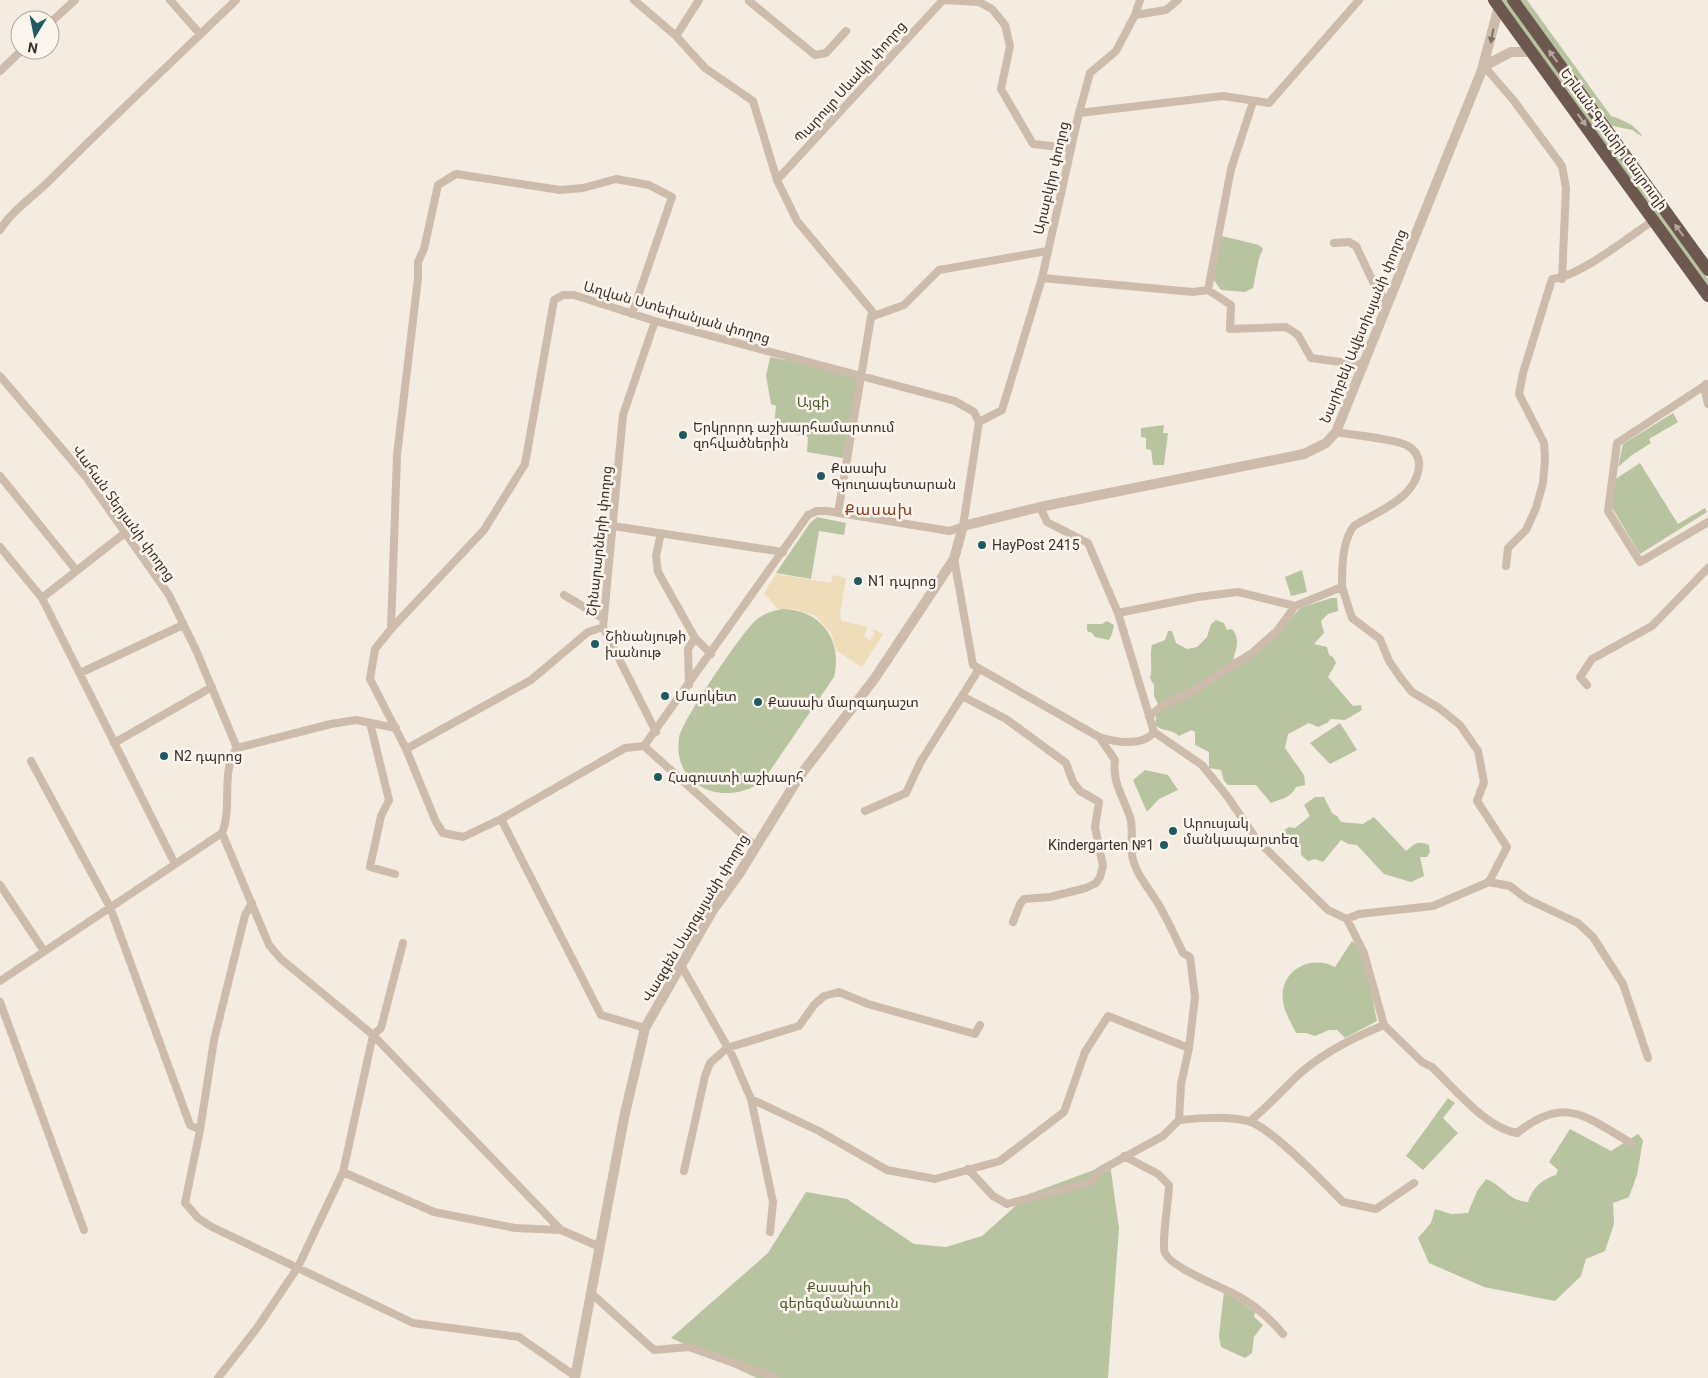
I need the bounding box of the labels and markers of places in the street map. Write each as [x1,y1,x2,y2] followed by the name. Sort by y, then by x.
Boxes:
[693,419,894,451] place label: Երկրորդ աշխարհամարտում զոհվածներին
[677,429,689,441] marker: Երկրորդ աշխարհամարտում զոհվածներին
[831,460,956,492] place label: Քասախ Գյուղապետարան
[815,470,827,482] marker: Քասախ Գյուղապետարան
[992,537,1080,553] place label: HayPost 2415
[976,539,988,551] marker: HayPost 2415
[868,573,936,589] place label: N1 դպրոց
[852,575,864,587] marker: N1 դպրոց
[605,628,686,660] place label: Շինանյութի խանութ
[589,638,601,650] marker: Շինանյութի խանութ
[675,688,737,704] place label: Մարկետ
[659,690,671,702] marker: Մարկետ
[768,694,919,710] place label: Քասախ մարզադաշտ
[752,696,764,708] marker: Քասախ մարզադաշտ
[174,748,242,764] place label: N2 դպրոց
[158,750,170,762] marker: N2 դպրոց
[668,769,804,785] place label: Հագուստի աշխարհ
[652,771,664,783] marker: Հագուստի աշխարհ
[1183,815,1298,847] place label: Արուսյակ մանկապարտեզ
[1167,825,1179,837] marker: Արուսյակ մանկապարտեզ
[1048,837,1154,853] place label: Kindergarten №1
[1158,839,1170,851] marker: Kindergarten №1

